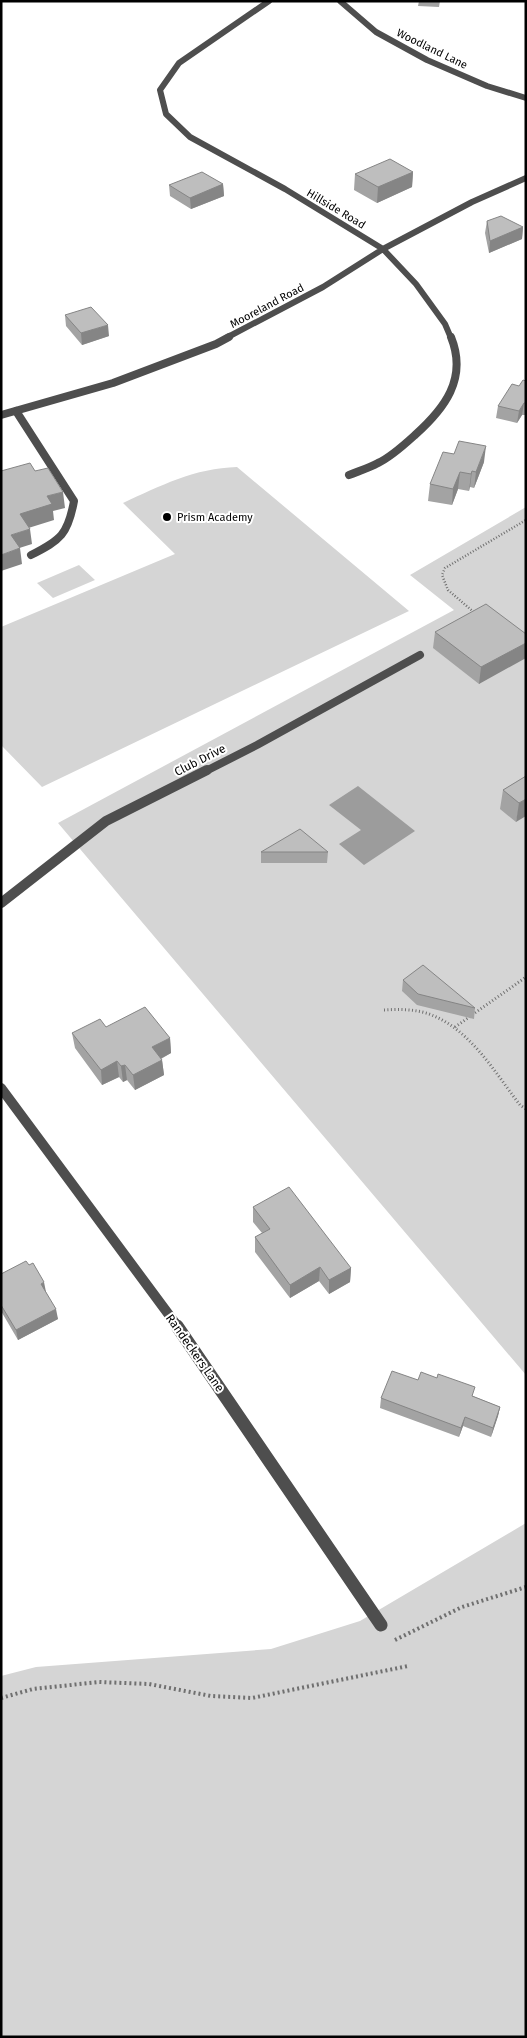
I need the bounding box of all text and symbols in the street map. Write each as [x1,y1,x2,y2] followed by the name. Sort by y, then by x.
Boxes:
[394,26,470,72] street label: Woodland Lane
[304,186,368,232] street label: Hillside Road
[228,281,306,331] street label: Mooreland Road
[161,511,173,523] marker: Prism Academy
[177,511,253,524] place label: Prism Academy
[172,741,228,779] street label: Club Drive
[163,1311,227,1395] street label: Randeckers Lane

